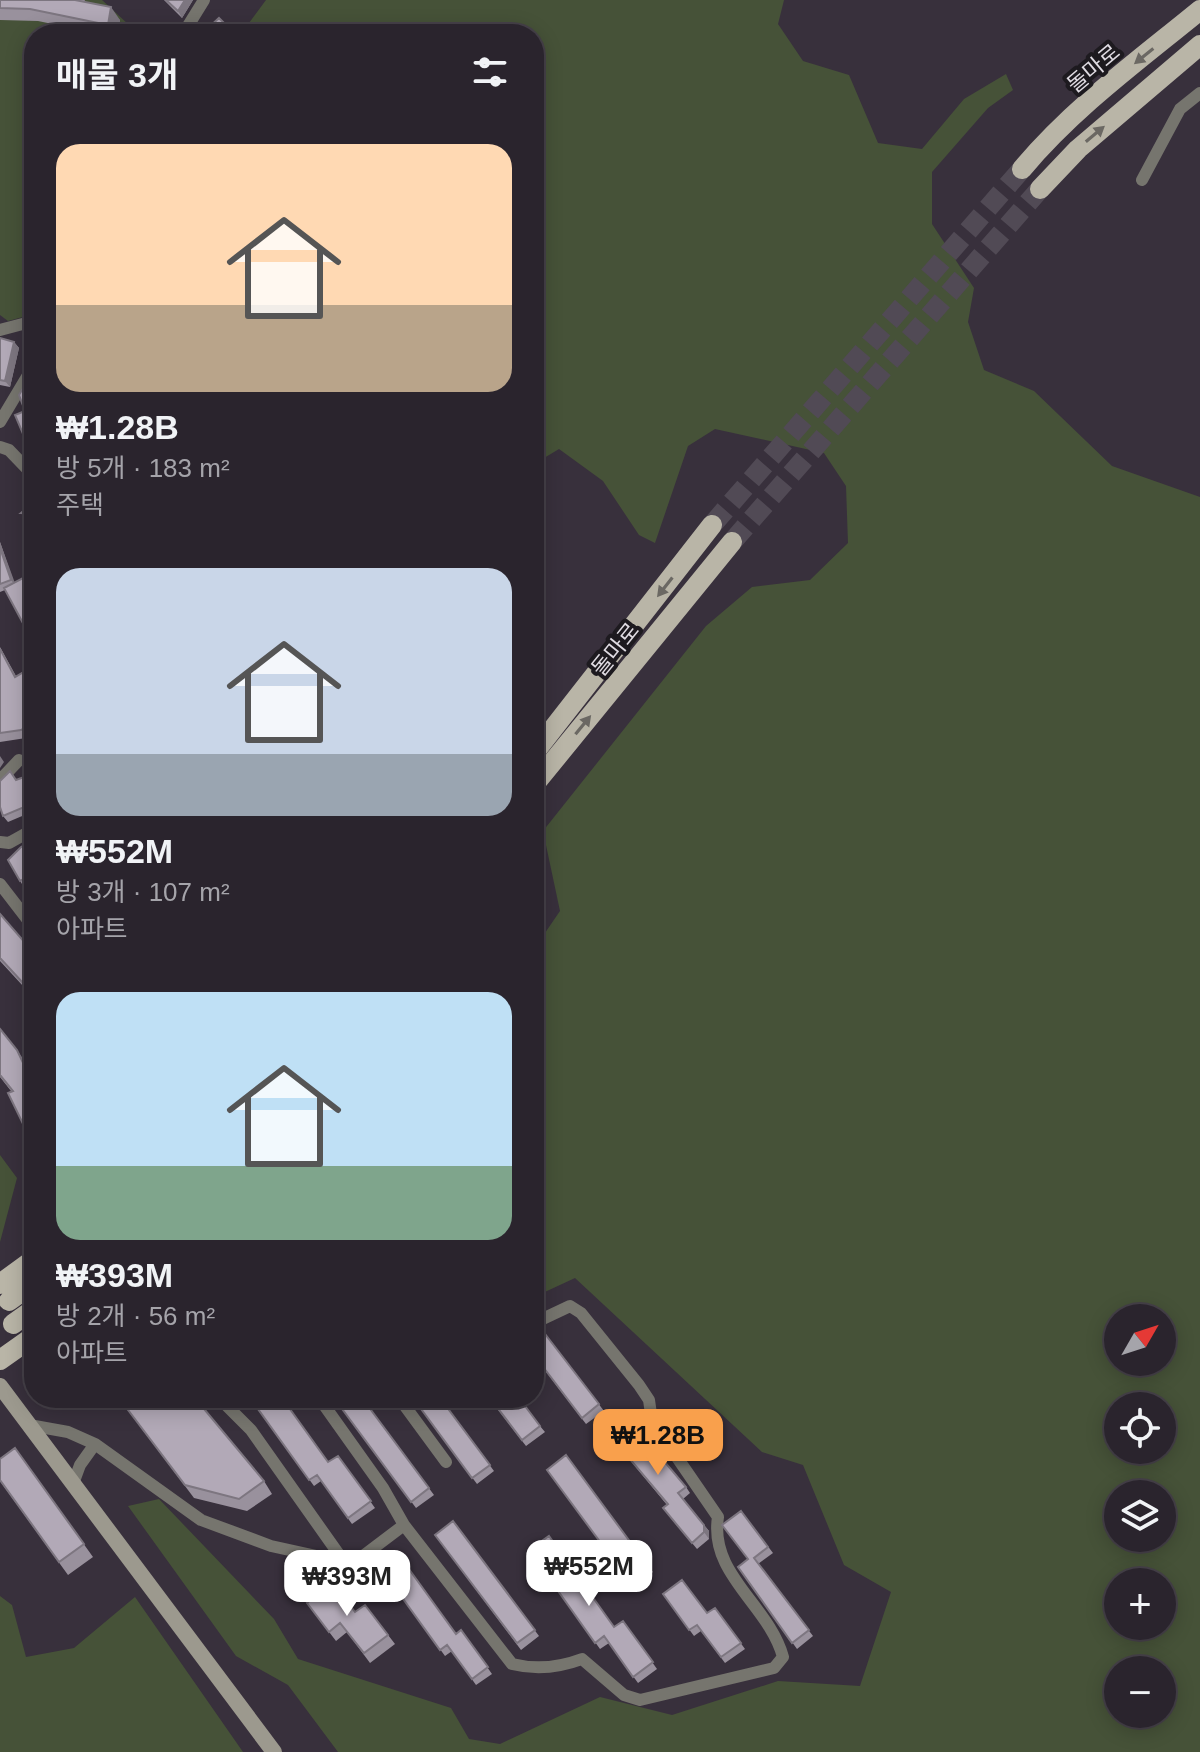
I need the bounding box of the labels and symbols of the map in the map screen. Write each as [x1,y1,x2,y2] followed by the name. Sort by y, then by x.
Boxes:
[1062,39,1125,97] street label: 돌마로
[1135,47,1155,64] one-way arrow
[1085,126,1105,143] one-way arrow
[657,576,673,597] one-way arrow
[587,618,644,681] street label: 돌마로
[574,715,591,735] one-way arrow
[1104,1304,1176,1376] north arrow
[593,1409,723,1477] pin: ₩1.28B
[533,1540,645,1608] pin: ₩552M
[291,1550,403,1618] pin: ₩393M

